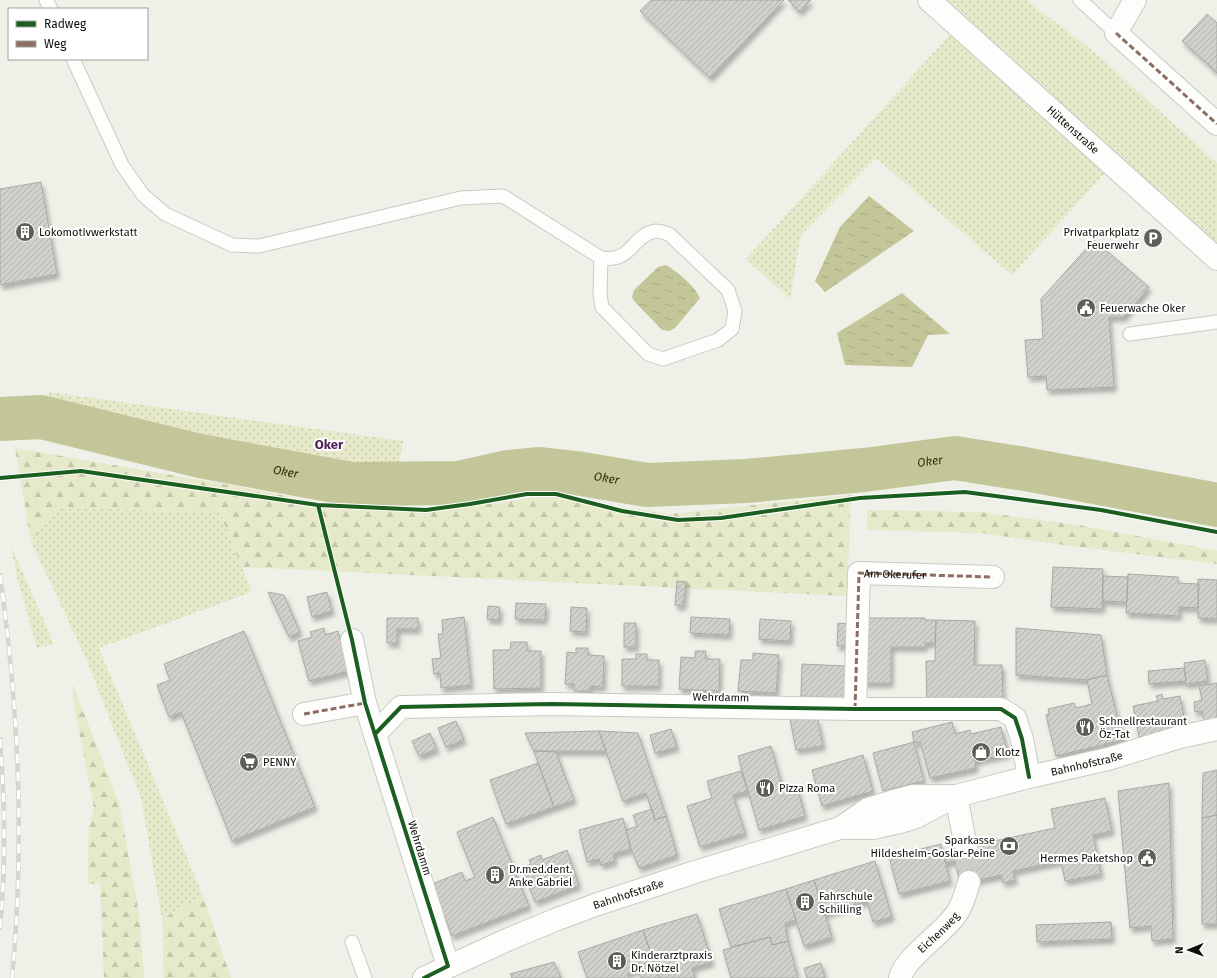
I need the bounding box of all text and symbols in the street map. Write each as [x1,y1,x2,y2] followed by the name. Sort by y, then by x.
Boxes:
[8,8,148,60] legend
[44,17,87,31] text: Radweg
[44,37,67,51] text: Weg
[1044,103,1102,157] street label: Hüttenstraße
[14,221,36,243] building icon: Lokomotivwerkstatt
[39,226,138,239] place label: Lokomotivwerkstatt
[1064,226,1140,252] place label: Privatparkplatz Feuerwehr
[1142,227,1164,249] parking icon: Privatparkplatz Feuerwehr
[1075,297,1097,319] public building icon: Feuerwache Oker
[1100,302,1186,315] place label: Feuerwache Oker
[315,437,344,452] district label: Oker
[916,453,944,470] water label: Oker
[272,463,300,481] water label: Oker
[593,469,621,487] water label: Oker
[864,567,927,582] street label: Am Okerufer
[693,691,749,704] street label: Wehrdamm
[1099,715,1187,741] place label: Schnellrestaurant Öz-Tat
[1074,716,1096,738] restaurant icon: Schnellrestaurant Öz-Tat
[970,741,992,763] shop icon: Klotz
[995,746,1020,759] place label: Klotz
[1049,749,1124,779] street label: Bahnhofstraße
[238,751,260,773] supermarket icon: PENNY
[263,756,296,769] place label: PENNY
[754,777,776,799] restaurant icon: Pizza Roma
[779,782,835,795] place label: Pizza Roma
[405,819,434,877] street label: Wehrdamm
[871,834,995,860] place label: Sparkasse Hildesheim-Goslar-Peine
[998,835,1020,857] bank icon: Sparkasse Hildesheim-Goslar-Peine
[1136,847,1158,869] public building icon: Hermes Paketshop
[1040,852,1133,865] place label: Hermes Paketshop
[509,863,573,889] place label: Dr.med.dent. Anke Gabriel
[484,864,506,886] building icon: Dr.med.dent. Anke Gabriel
[591,877,665,912] street label: Bahnhofstraße
[819,890,873,916] place label: Fahrschule Schilling
[794,891,816,913] building icon: Fahrschule Schilling
[915,910,962,956] street label: Eichenweg
[1169,930,1209,970] north arrow
[1173,946,1186,954] text: N
[631,949,712,975] place label: Kinderarztpraxis Dr. Nötzel
[606,950,628,972] building icon: Kinderarztpraxis Dr. Nötzel

